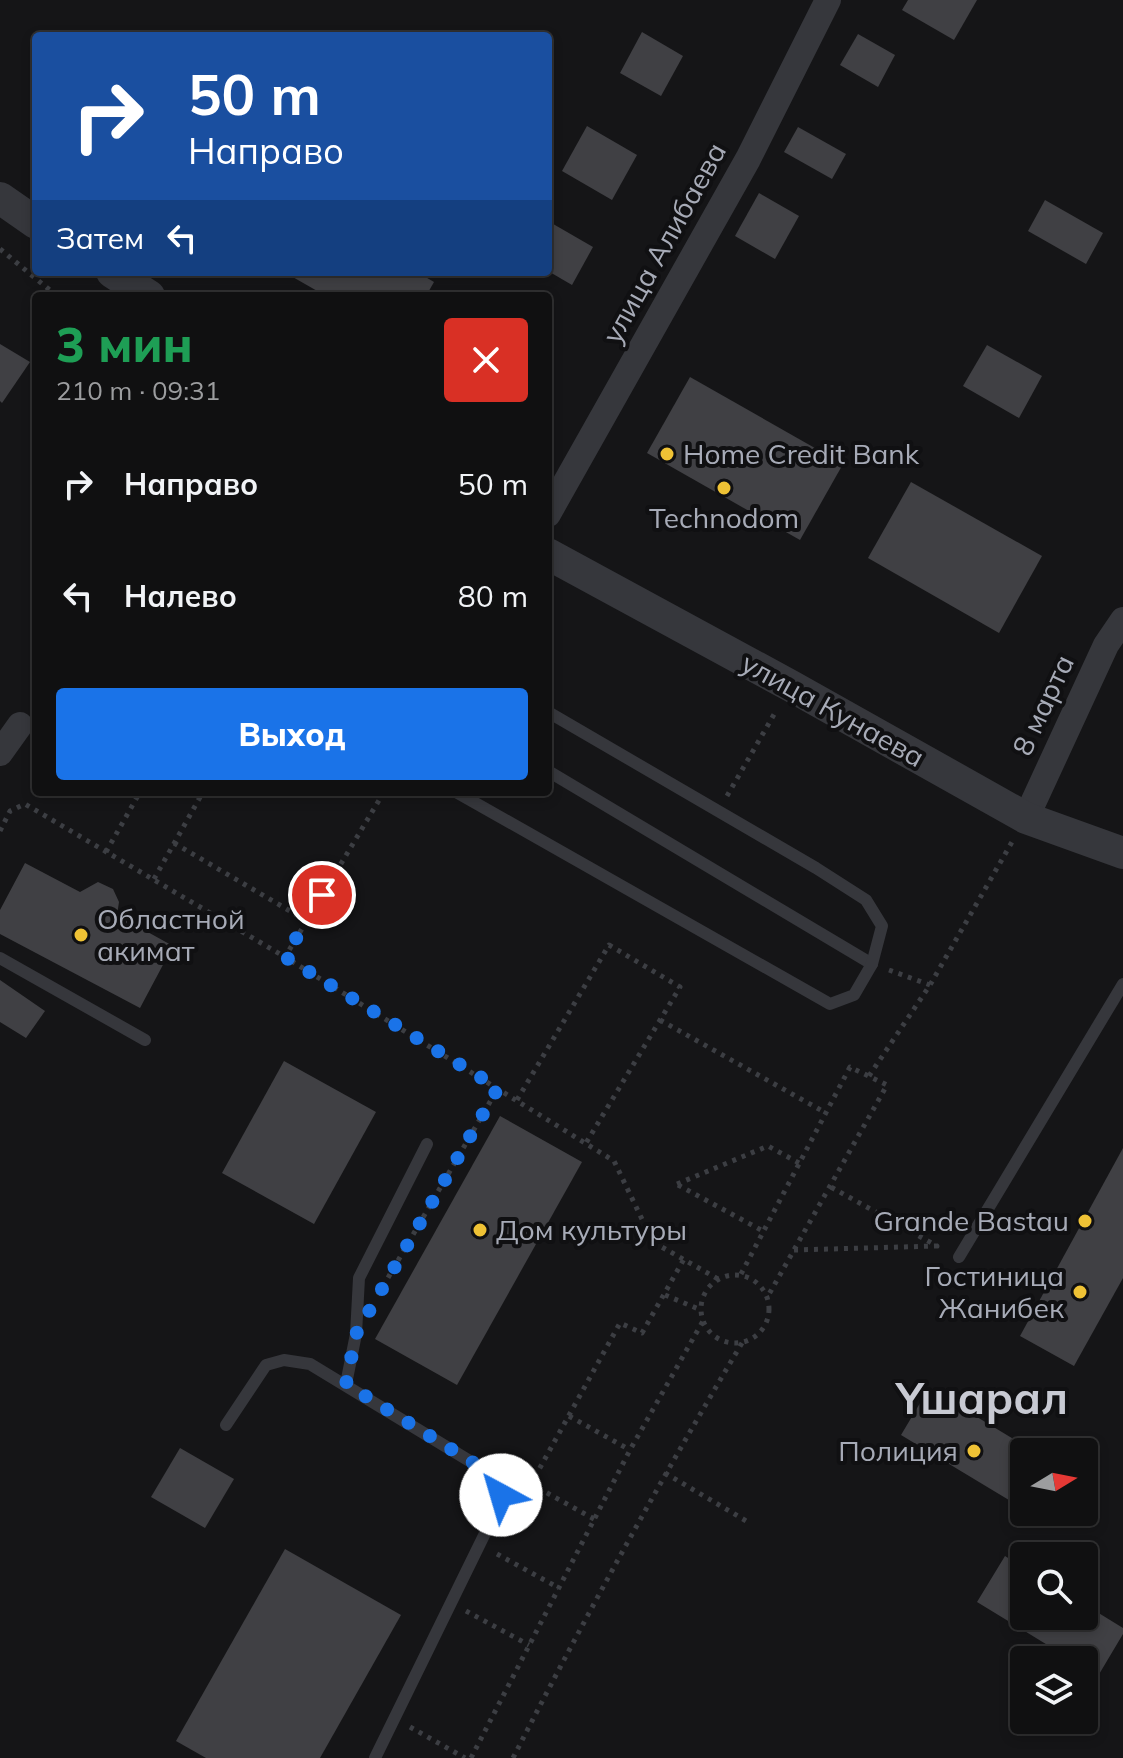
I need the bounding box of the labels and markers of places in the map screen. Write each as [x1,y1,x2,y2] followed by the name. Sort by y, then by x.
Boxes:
[683,436,920,471] place label: Home Credit Bank
[658,445,676,463] marker: Home Credit Bank
[715,479,733,497] marker: Technodom
[649,500,799,535] place label: Technodom
[288,861,356,929] pin
[97,901,245,968] place label: Областной акимат
[72,926,90,944] marker: Областной акимат
[874,1203,1069,1238] place label: Grande Bastau
[496,1212,687,1247] place label: Дом культуры
[1076,1212,1094,1230] marker: Grande Bastau
[471,1221,489,1239] marker: Дом культуры
[924,1258,1065,1325] place label: Гостиница Жанибек
[1071,1283,1089,1301] marker: Гостиница Жанибек
[838,1433,958,1468] place label: Полиция
[965,1442,983,1460] marker: Полиция

